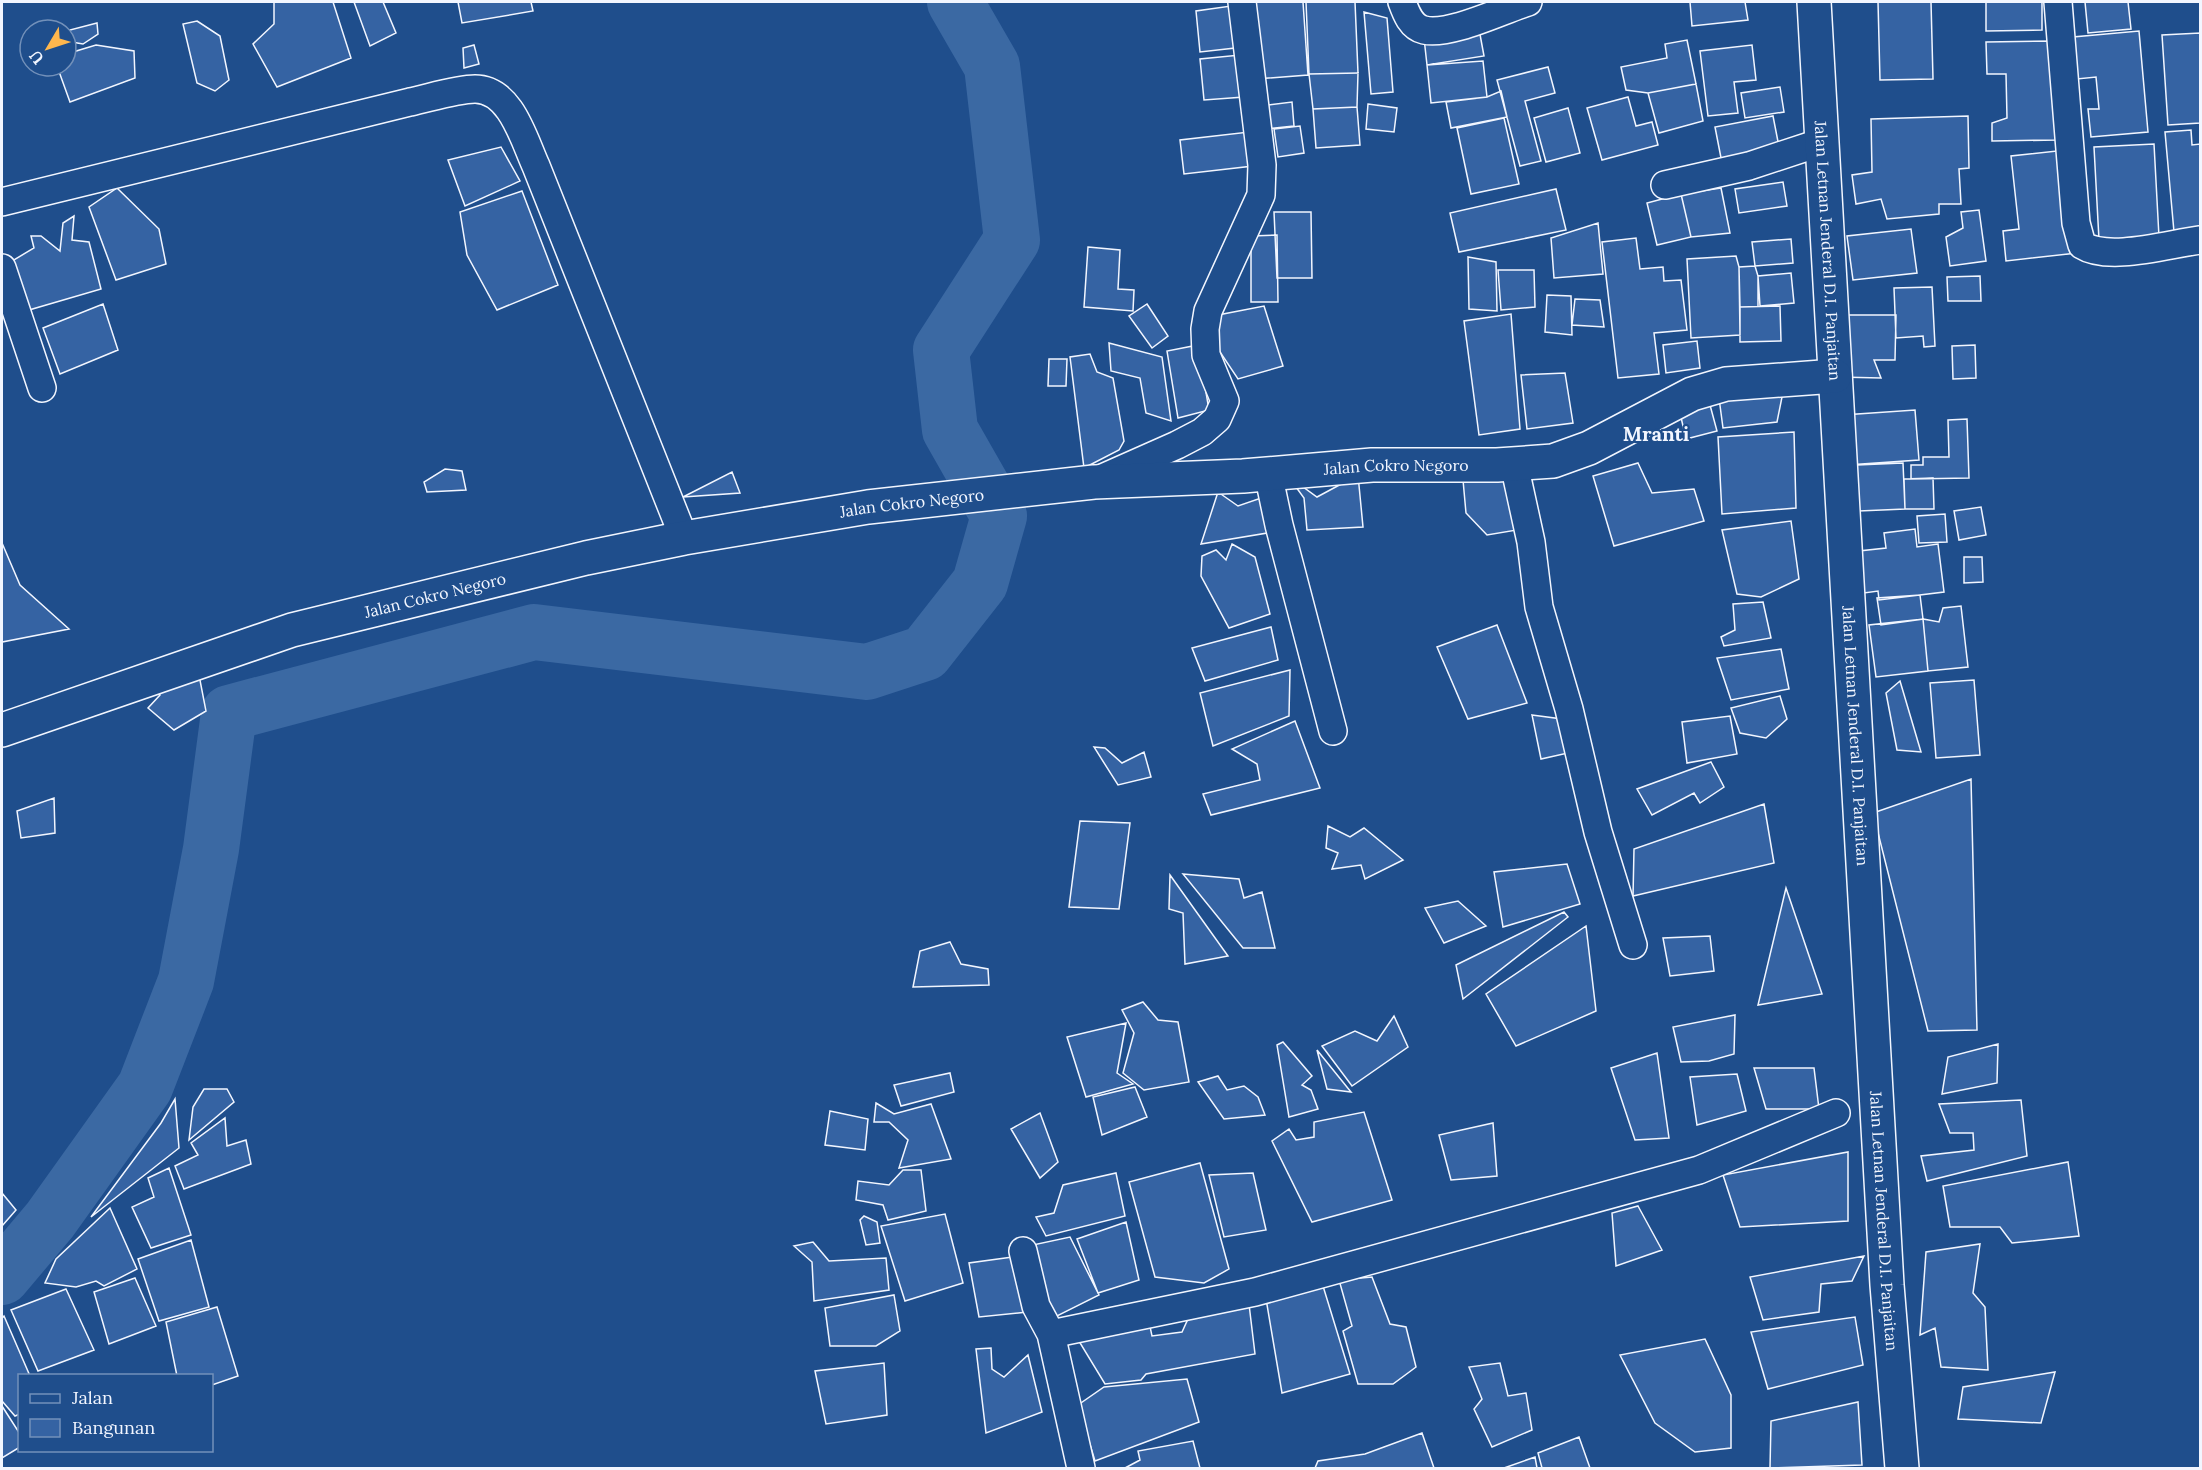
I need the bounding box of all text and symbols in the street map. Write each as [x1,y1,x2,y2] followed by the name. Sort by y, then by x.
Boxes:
[18,18,78,78] north arrow
[25,46,48,68] text: U
[1811,119,1846,381] street label: Jalan Letnan Jenderal D.I. Panjaitan
[1623,421,1690,446] district label: Mranti
[1322,455,1469,479] street label: Jalan Cokro Negoro
[837,484,985,522] street label: Jalan Cokro Negoro
[361,568,508,622] street label: Jalan Cokro Negoro
[1838,604,1873,867] street label: Jalan Letnan Jenderal D.I. Panjaitan
[1866,1089,1902,1352] street label: Jalan Letnan Jenderal D.I. Panjaitan
[18,1374,213,1452] legend
[71,1386,113,1409] text: Jalan
[72,1416,155,1439] text: Bangunan

